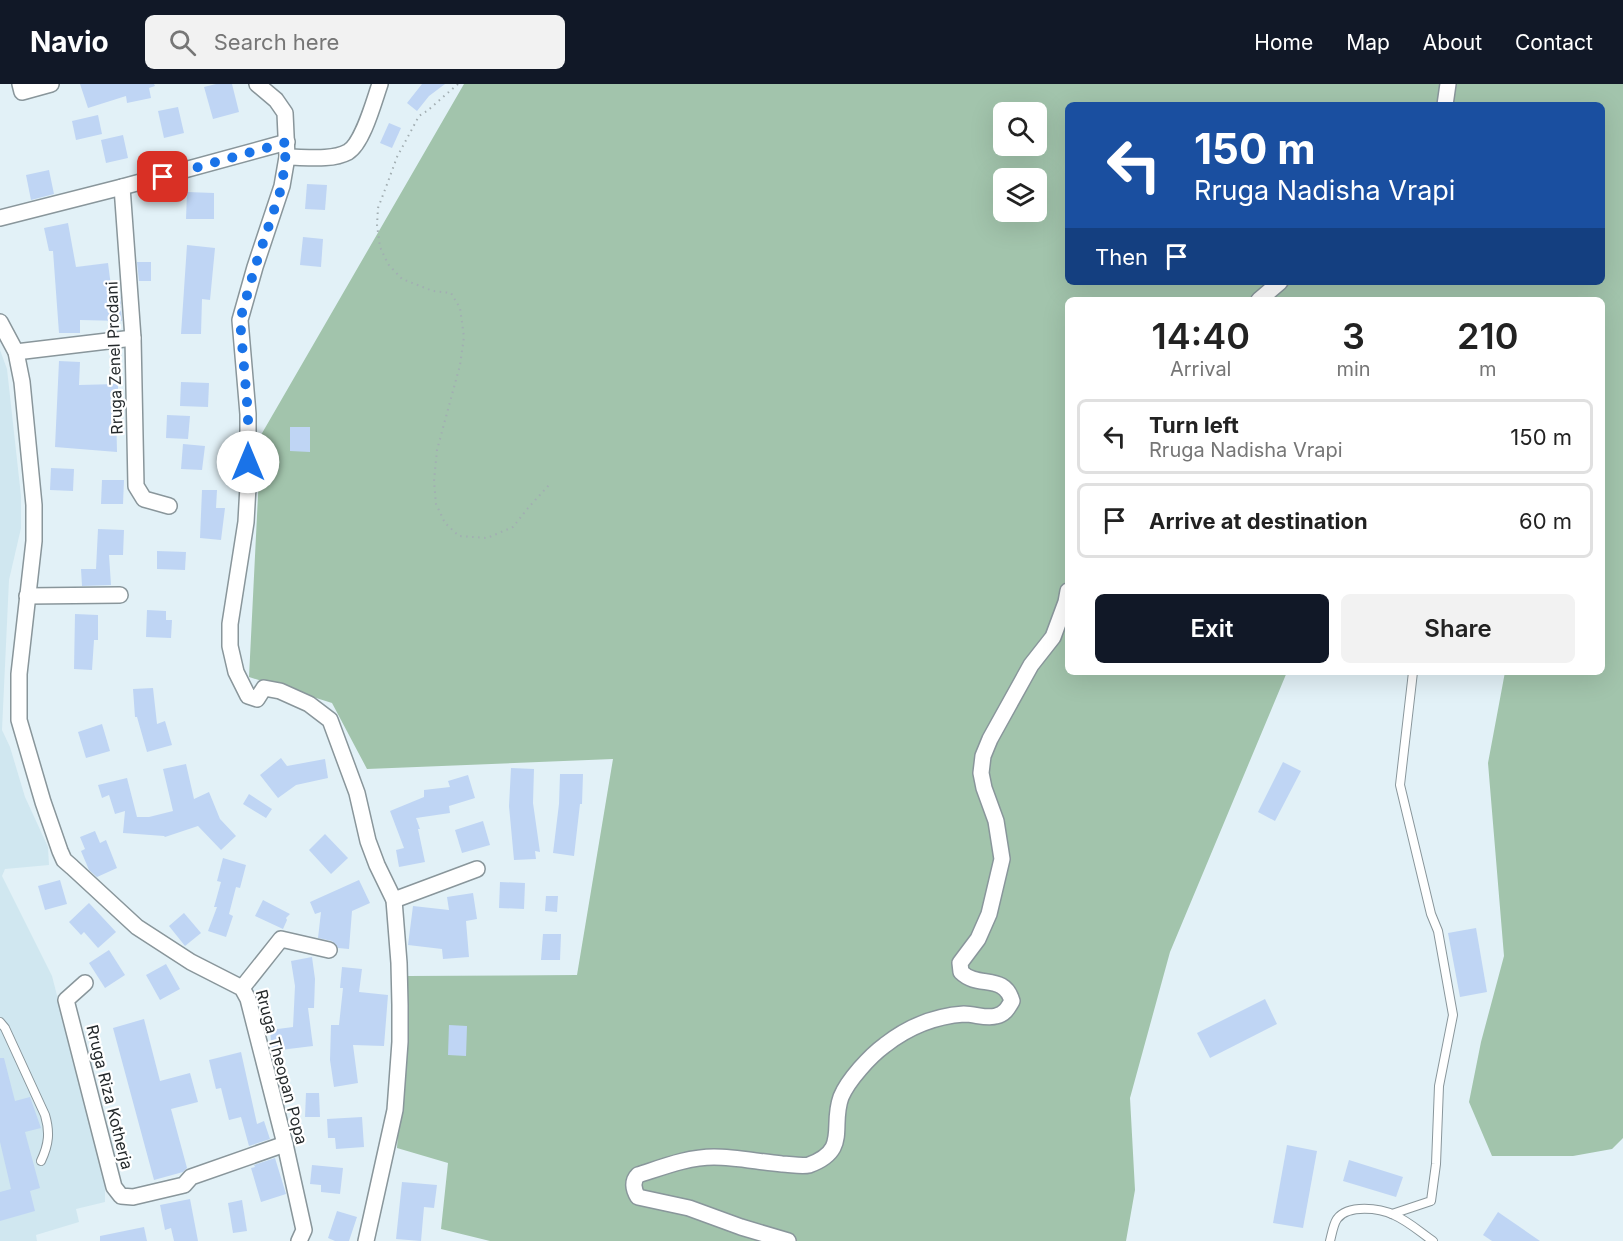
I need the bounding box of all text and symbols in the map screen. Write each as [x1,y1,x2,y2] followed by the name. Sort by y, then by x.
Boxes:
[145,15,565,69] search box
[30,25,109,59] text: Navio
[166,26,199,59] icon: search
[214,29,339,55] text: Search here
[1254,30,1313,55] text: Home
[1346,30,1390,55] text: Map
[1423,30,1482,55] text: About
[1515,30,1593,55] text: Contact
[993,102,1047,222] map controls
[993,102,1047,156] button: search
[1194,123,1316,174] text: 150 m
[1095,126,1173,204] icon: left
[137,151,188,202] pin
[146,160,179,193] icon: arrive
[993,168,1047,222] button: layers
[1194,174,1455,207] text: Rruga Nadisha Vrapi
[1160,240,1193,273] icon: arrive
[1095,244,1148,270] text: Then
[101,281,127,435] street label: Rruga Zenel Prodani
[1152,314,1250,358] text: 14:40
[1342,314,1365,358] text: 3
[1457,314,1519,358] text: 210
[1170,357,1231,381] text: Arrival
[1336,357,1371,381] text: min
[1479,357,1497,381] text: m
[1149,412,1239,438] text: Turn left
[1098,420,1131,453] icon: left
[1510,424,1572,450] text: 150 m
[216,430,280,494] position arrow
[1149,438,1343,462] text: Rruga Nadisha Vrapi
[1098,504,1131,537] icon: arrive
[1149,508,1368,534] text: Arrive at destination
[1519,508,1572,534] text: 60 m
[1095,594,1329,663] button: Exit
[1341,594,1575,663] button: Share
[252,987,312,1147] street label: Rruga Theopan Popa
[82,1023,138,1171] street label: Rruga Riza Kotherja

